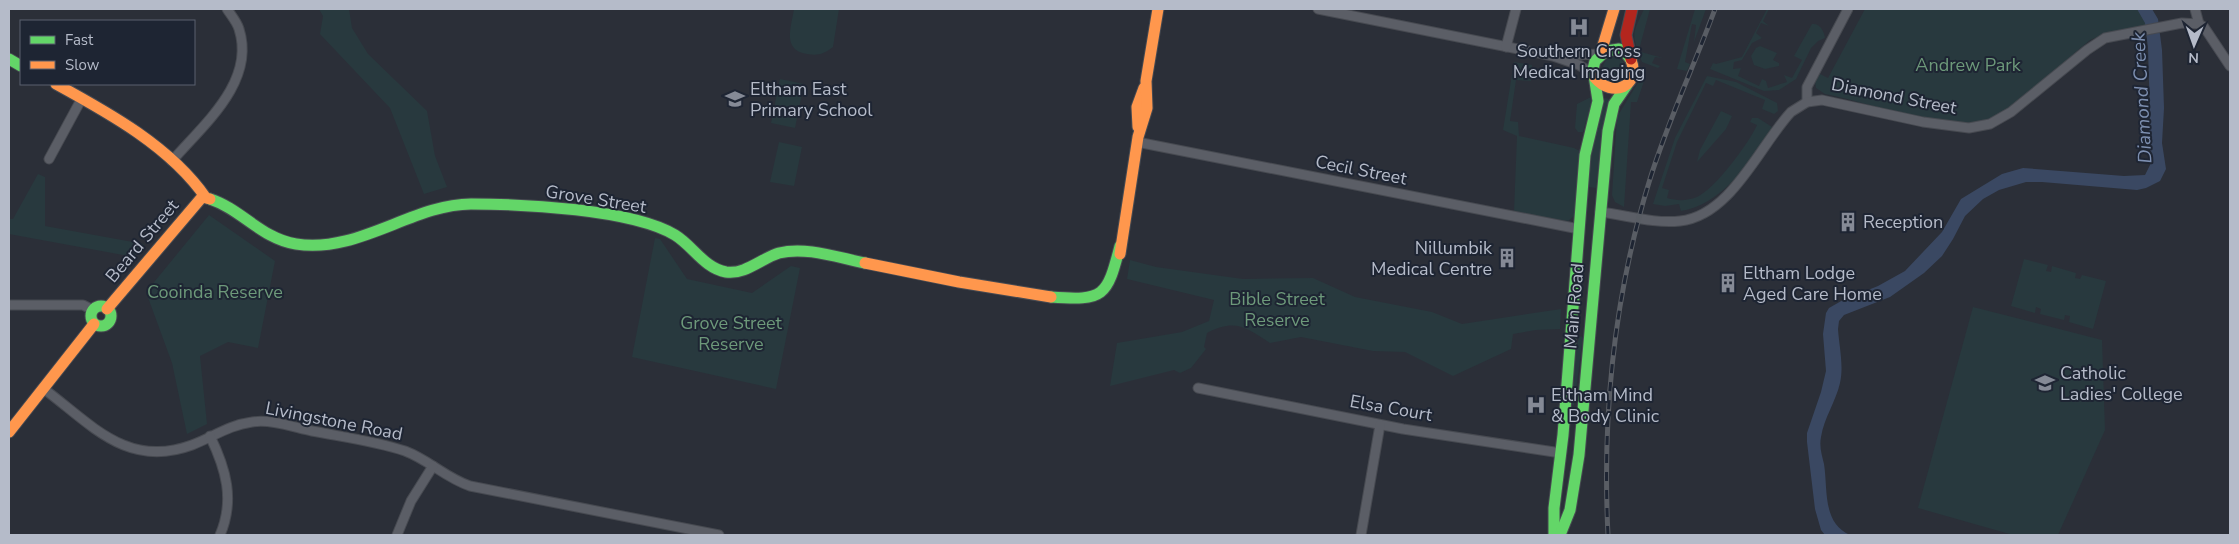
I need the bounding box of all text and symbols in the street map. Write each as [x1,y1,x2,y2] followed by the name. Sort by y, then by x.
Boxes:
[1568,16,1590,38] hospital icon: Southern Cross Medical Imaging
[20,20,195,85] legend
[2169,20,2219,70] north arrow
[65,30,94,50] text: Fast
[2126,31,2158,164] water label: Diamond Creek
[1513,39,1645,84] place label: Southern Cross Medical Imaging
[2188,48,2199,67] text: N
[1915,53,2022,77] park label: Andrew Park
[65,55,100,75] text: Slow
[1829,72,1959,120] street label: Diamond Street
[750,77,873,122] place label: Eltham East Primary School
[724,88,746,110] school or university icon: Eltham East Primary School
[1313,149,1409,191] street label: Cecil Street
[544,179,649,219] street label: Grove Street
[100,194,184,288] street label: Beard Street
[1863,210,1943,234] place label: Reception
[1837,211,1859,233] building icon: Reception
[1371,236,1493,281] place label: Nillumbik Medical Centre
[1496,247,1518,269] building icon: Nillumbik Medical Centre
[1743,261,1882,306] place label: Eltham Lodge Aged Care Home
[1558,262,1590,350] street label: Main Road
[1717,272,1739,294] building icon: Eltham Lodge Aged Care Home
[147,280,283,304] park label: Cooinda Reserve
[1229,287,1325,332] park label: Bible Street Reserve
[680,311,783,356] park label: Grove Street Reserve
[2060,361,2183,406] place label: Catholic Ladies' College
[2034,372,2056,394] school or university icon: Catholic Ladies' College
[1551,383,1659,428] place label: Eltham Mind & Body Clinic
[1348,389,1435,427] street label: Elsa Court
[1525,394,1547,416] hospital icon: Eltham Mind & Body Clinic
[263,396,405,446] street label: Livingstone Road

